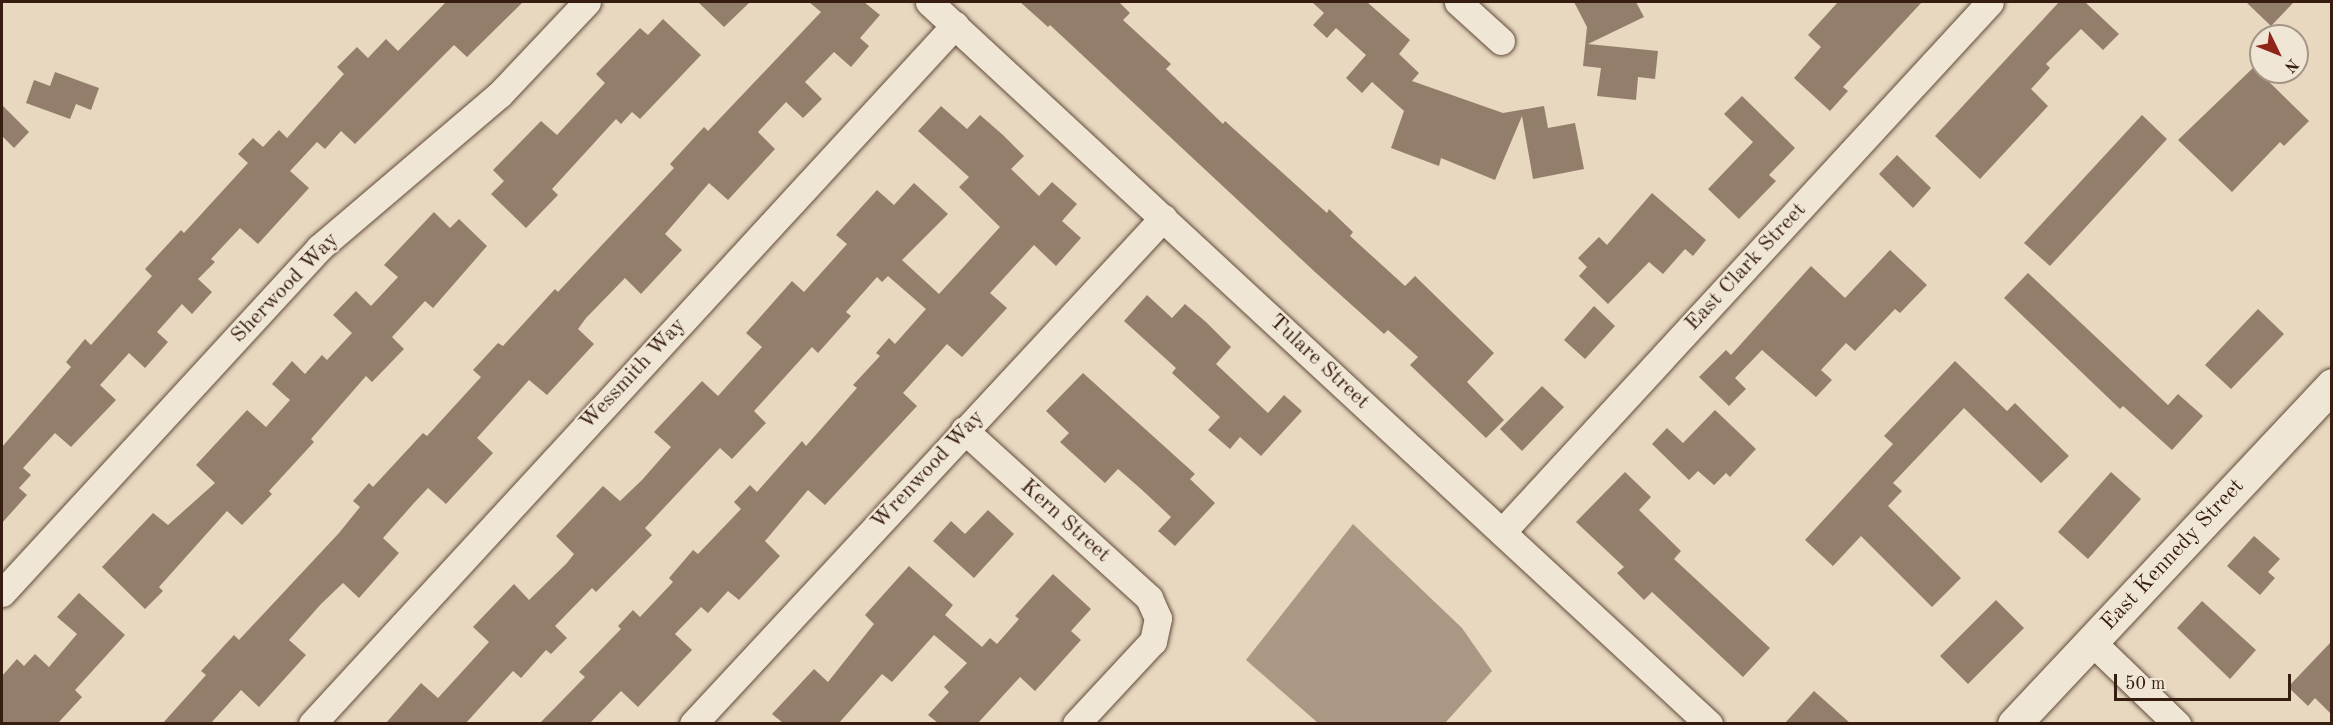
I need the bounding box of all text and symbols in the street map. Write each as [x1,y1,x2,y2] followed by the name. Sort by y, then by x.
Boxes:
[2249,24,2309,84] north arrow
[2281,55,2301,75] text: N
[1680,197,1812,337] street label: East Clark Street
[225,227,345,349] street label: Sherwood Way
[1263,309,1375,415] street label: Tulare Street
[574,312,692,436] street label: Wessmith Way
[866,405,990,535] street label: Wrenwood Way
[1015,474,1115,568] street label: Kern Street
[2096,474,2250,636] street label: East Kennedy Street
[2117,662,2294,700] scale bar
[2125,675,2165,693] text: 50 m

